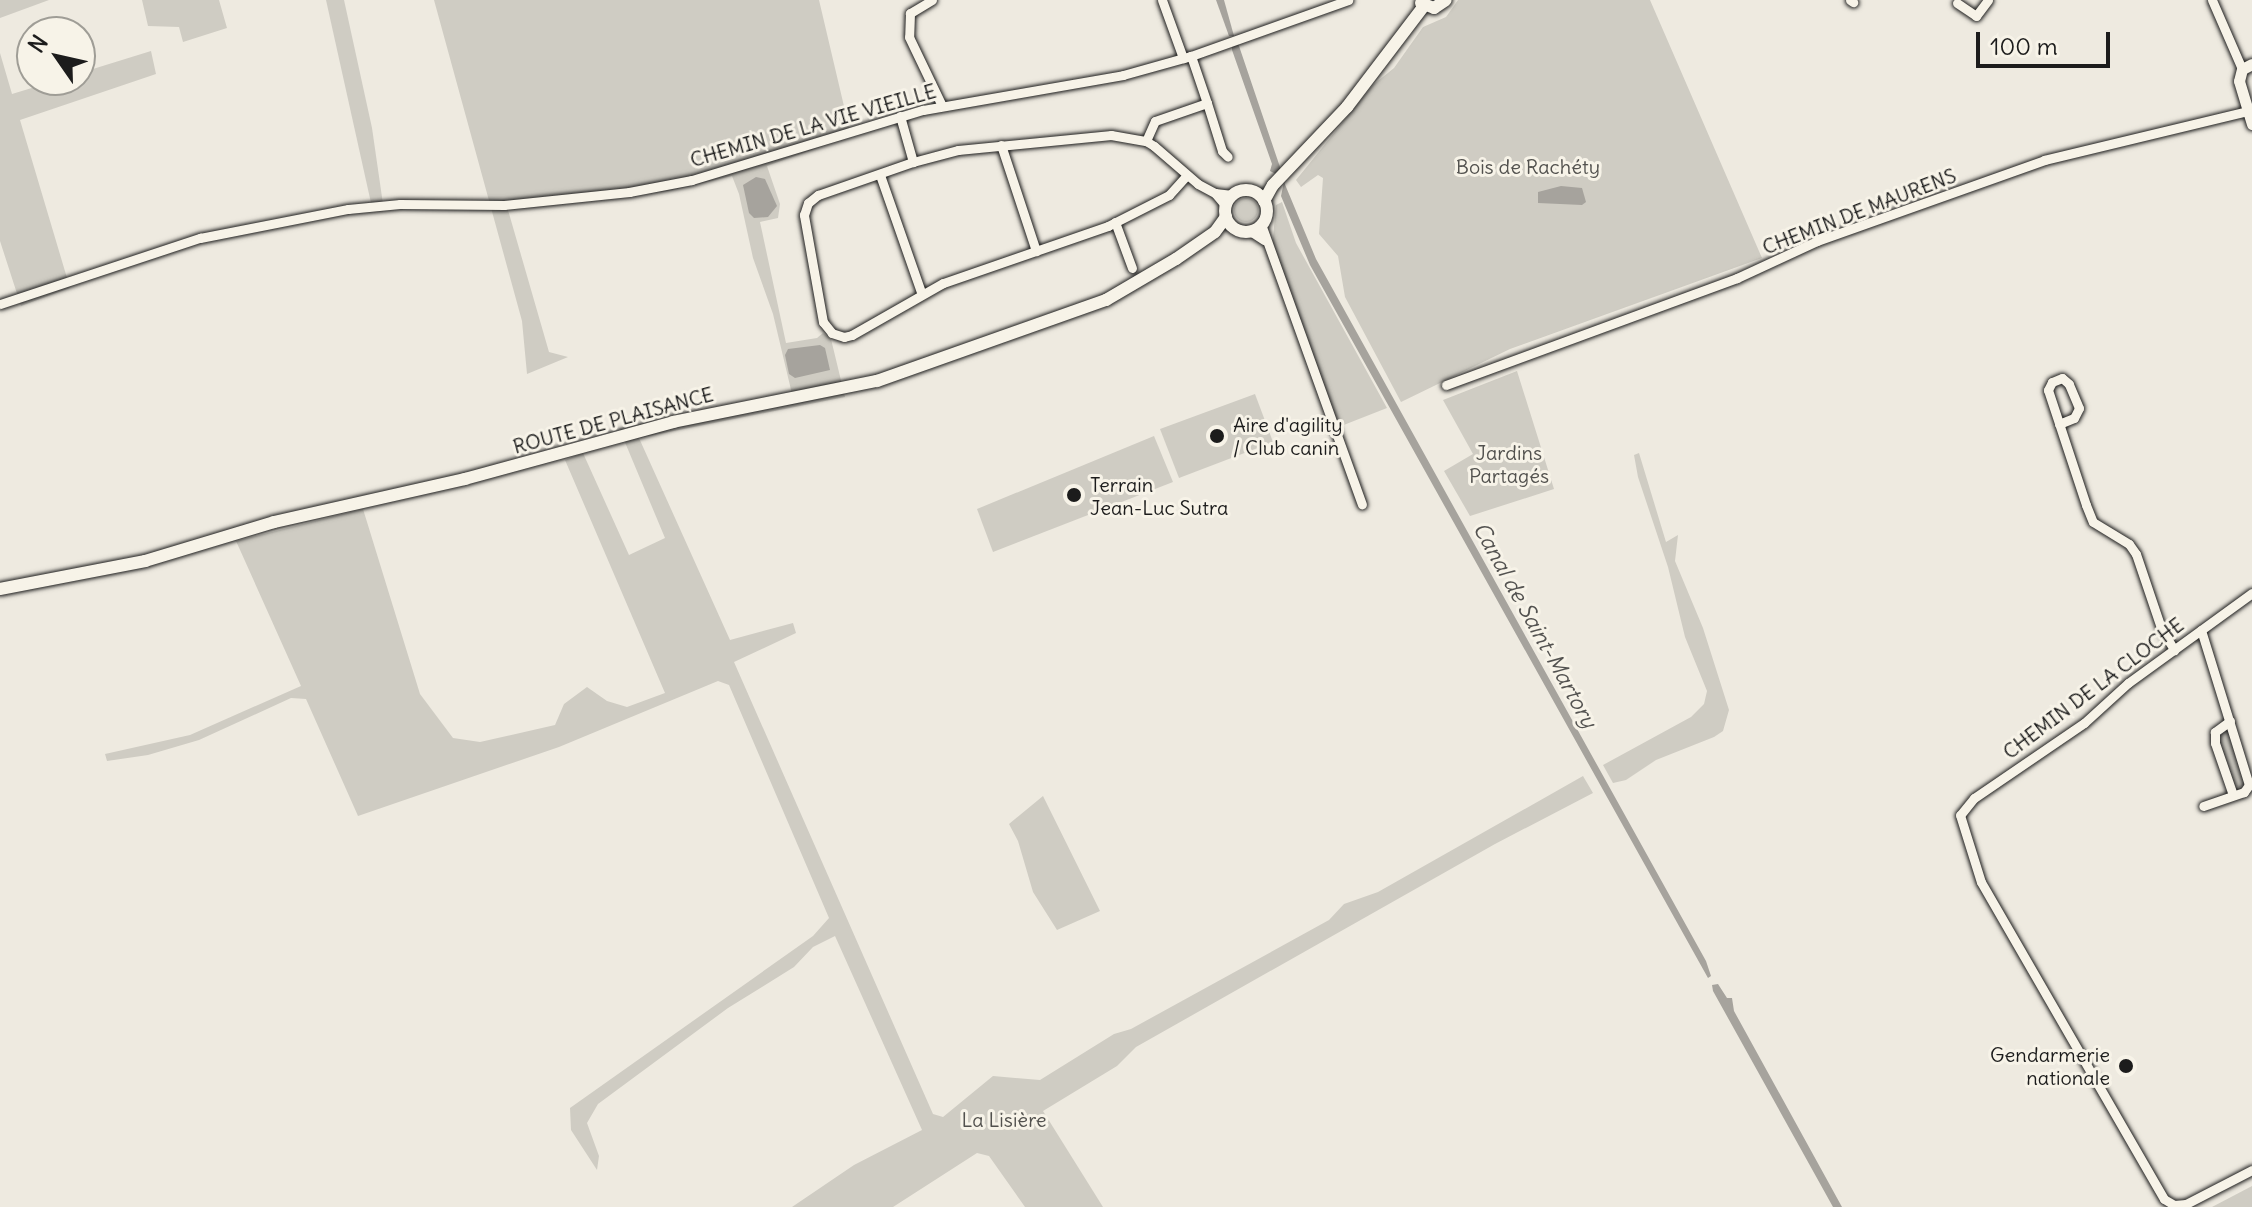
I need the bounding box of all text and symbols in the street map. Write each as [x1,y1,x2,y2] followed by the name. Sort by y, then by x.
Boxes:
[16,16,96,96] north arrow
[1980,16,2114,66] scale bar
[22,30,54,58] text: N
[1990,31,2058,61] text: 100 m
[687,78,939,172] street label: CHEMIN DE LA VIE VIEILLE
[1456,154,1600,178] park label: Bois de Rachéty
[1759,163,1959,259] street label: CHEMIN DE MAURENS
[510,382,716,458] street label: ROUTE DE PLAISANCE
[1233,412,1343,459] place label: Aire d'agility / Club canin
[1208,427,1226,445] marker: Aire d'agility / Club canin
[1469,441,1549,488] park label: Jardins Partagés
[1090,472,1228,519] place label: Terrain Jean-Luc Sutra
[1065,486,1083,504] marker: Terrain Jean-Luc Sutra
[1467,517,1603,733] water label: Canal de Saint-Martory
[1998,612,2188,764] street label: CHEMIN DE LA CLOCHE
[1990,1042,2110,1089] place label: Gendarmerie nationale
[2117,1057,2135,1075] marker: Gendarmerie nationale
[962,1107,1046,1131] park label: La Lisière

